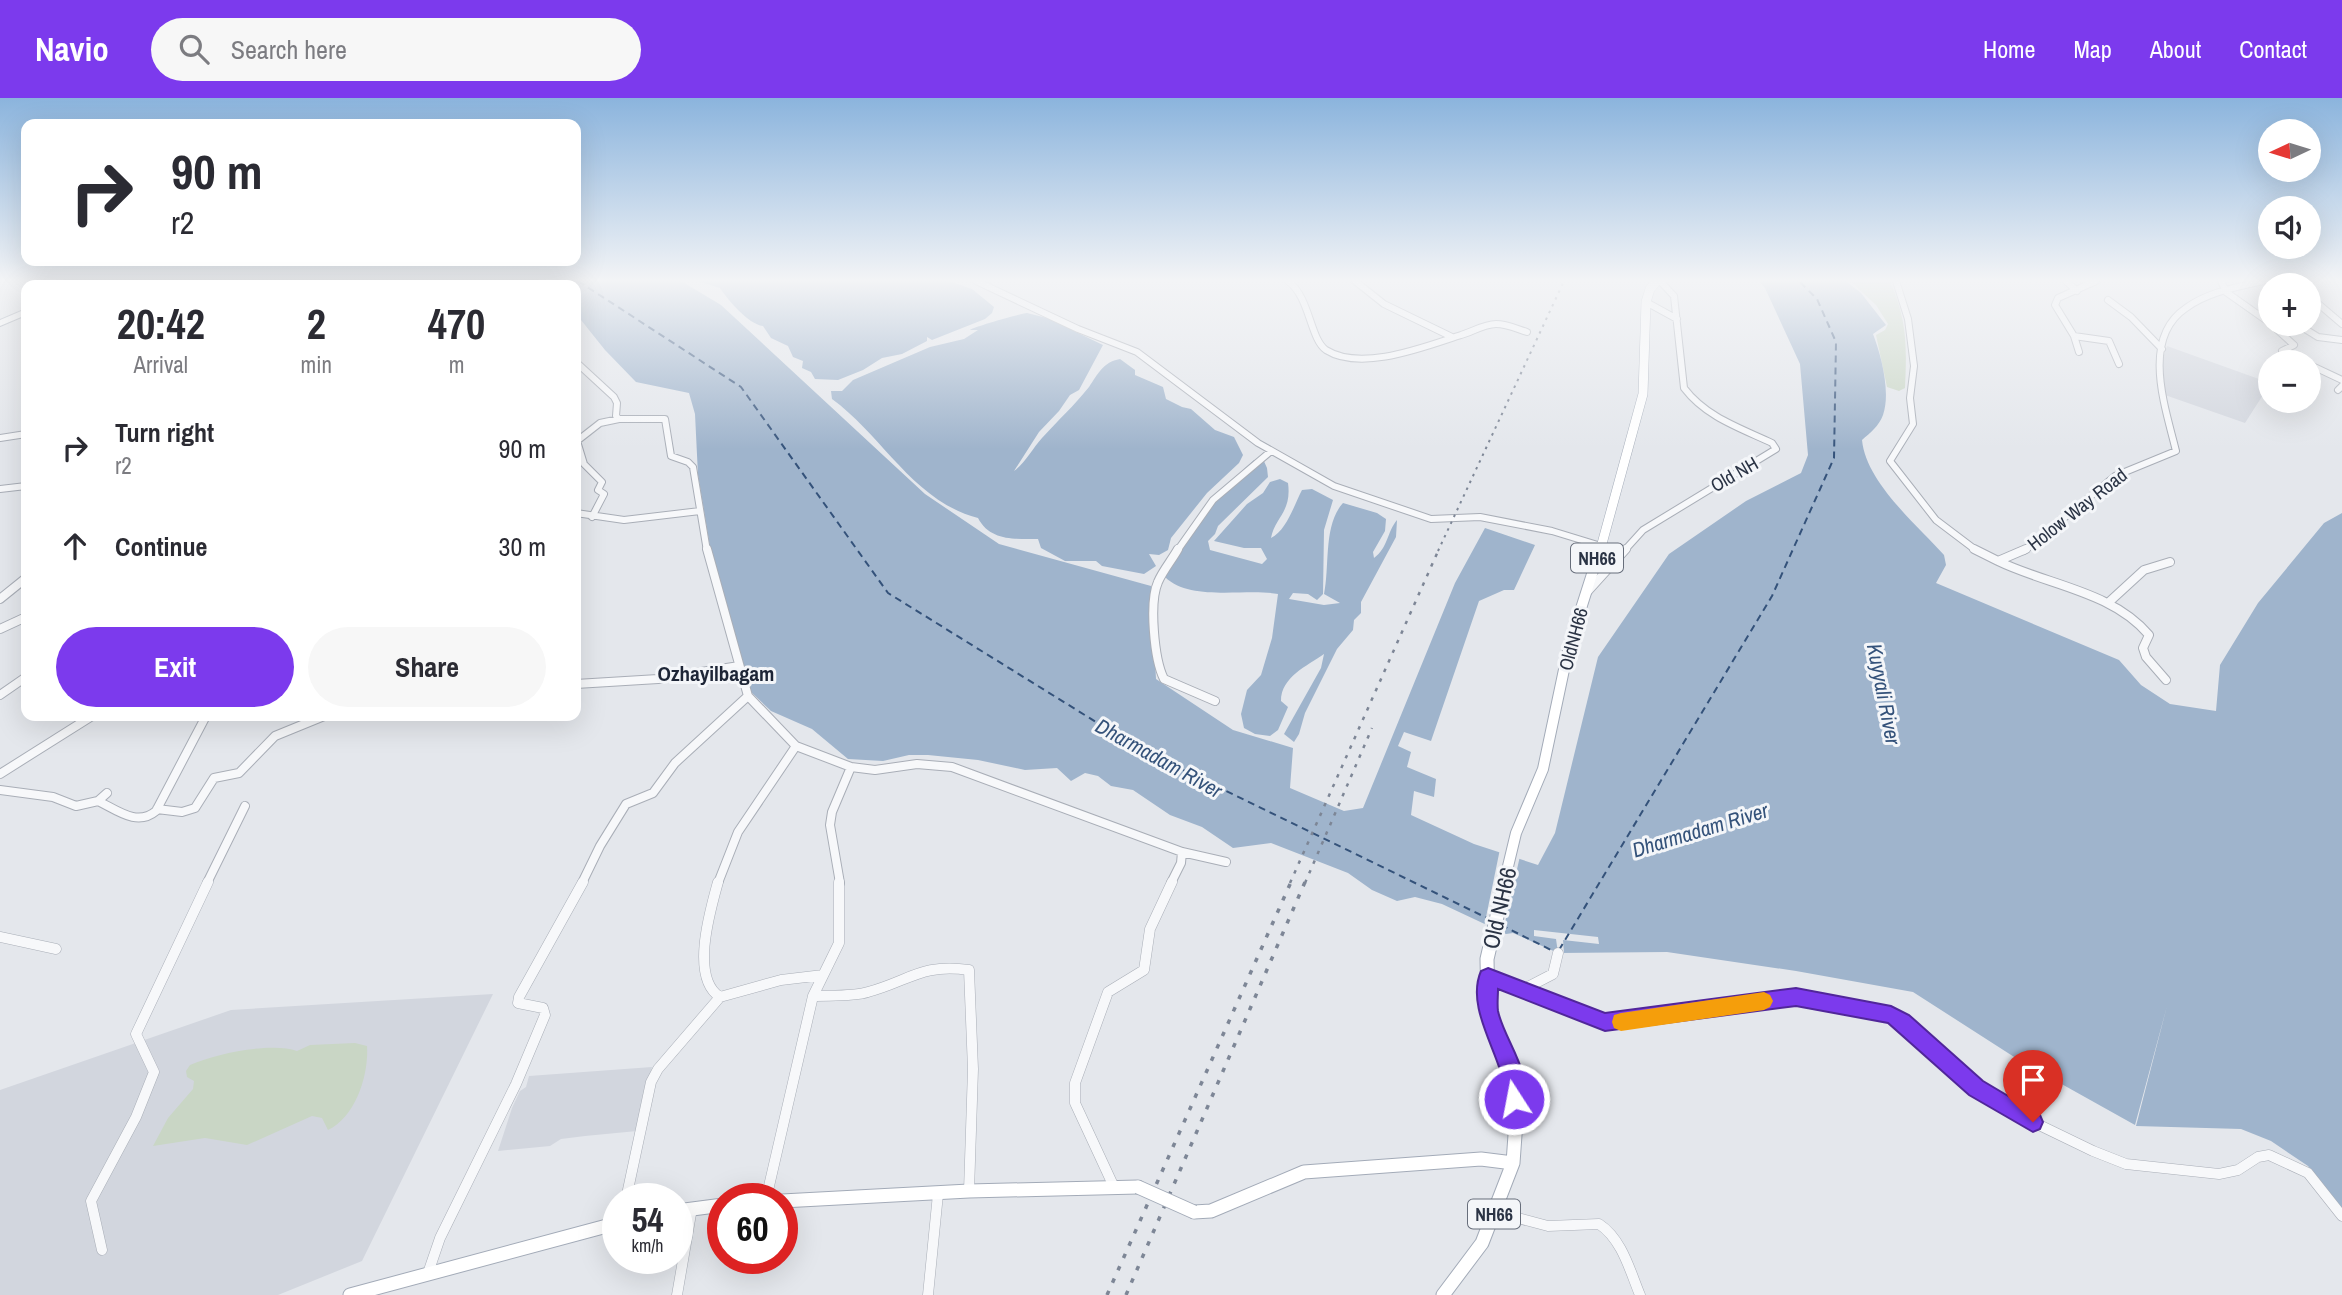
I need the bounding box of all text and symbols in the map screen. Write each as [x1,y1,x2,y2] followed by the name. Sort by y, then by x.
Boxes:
[151,18,641,81] search box
[35,27,109,71] text: Navio
[175,30,213,68] icon: search
[231,32,347,67] text: Search here
[1983,33,2035,65] text: Home
[2073,33,2112,65] text: Map
[2150,33,2201,65] text: About
[2239,33,2307,65] text: Contact
[2258,119,2320,182] north arrow
[2258,119,2321,413] map controls
[171,138,263,204] text: 90 m
[56,147,147,238] icon: right
[2258,196,2321,259] button: sound
[171,201,194,244] text: r2
[2258,273,2321,336] button: +
[117,296,205,352] text: 20:42
[307,296,326,352] text: 2
[428,296,485,352] text: 470
[134,349,188,380] text: Arrival
[301,349,332,380] text: min
[449,349,464,380] text: m
[2258,350,2321,413] button: −
[115,415,214,450] text: Turn right
[56,429,94,467] icon: right
[499,431,546,466] text: 90 m
[115,450,132,481] text: r2
[1705,450,1763,498] street label: Old NH
[2022,462,2132,556] street label: Holow Way Road
[56,527,94,565] icon: ahead
[115,529,207,564] text: Continue
[499,529,546,564] text: 30 m
[1571,544,1623,572] road number: NH66
[1552,605,1594,673] street label: OldNH66
[56,627,294,707] button: Exit
[308,627,546,707] button: Share
[1860,641,1908,748] water label: Kuyyali River
[658,659,774,688] district label: Ozhayilbagam
[1090,711,1229,805] water label: Dharmadam River
[1628,795,1773,864] water label: Dharmadam River
[1475,864,1523,952] street label: Old NH66
[2003,1050,2063,1122] pin
[2014,1061,2052,1099] icon: arrive
[1477,1062,1551,1136] position arrow
[707,1183,798,1274] speed limit sign: 60
[632,1196,663,1243] text: 54
[1468,1199,1520,1228] road number: NH66
[632,1233,664,1258] text: km/h

